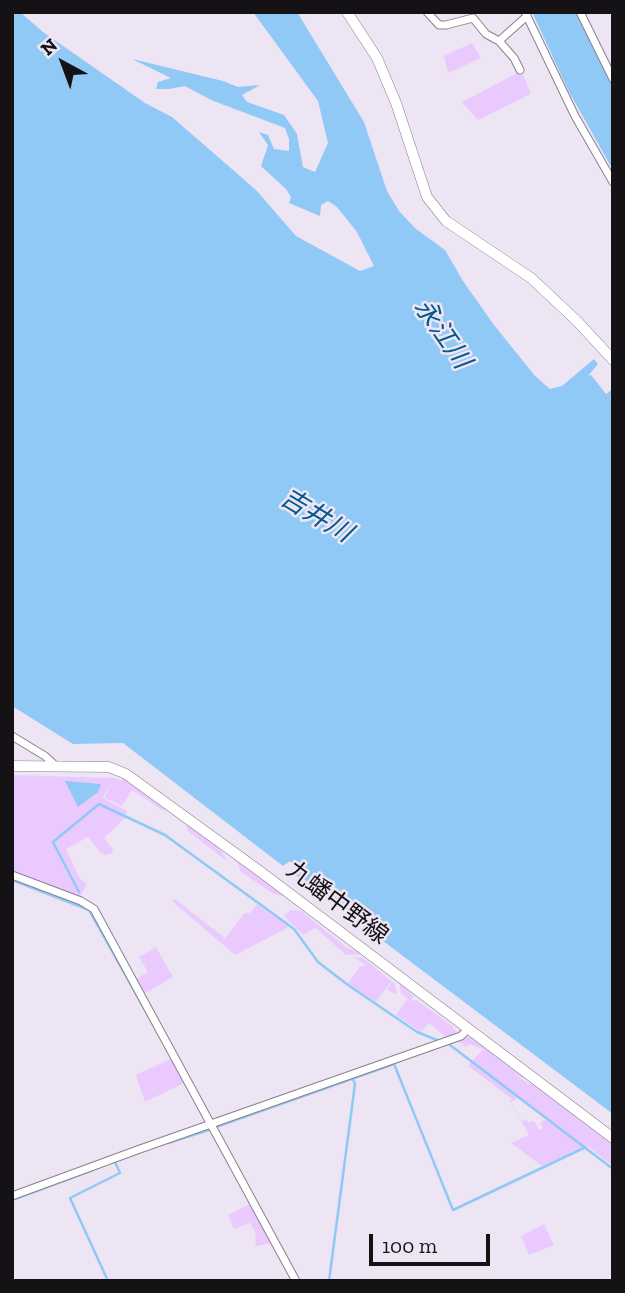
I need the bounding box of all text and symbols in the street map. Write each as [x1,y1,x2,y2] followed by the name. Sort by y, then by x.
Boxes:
[28,28,98,98] north arrow
[36,33,62,60] text: N
[407,293,477,375] water label: 永江川
[275,483,357,549] water label: 吉井川
[280,855,394,951] street label: 九蟠中野線
[373,1220,494,1264] scale bar
[382,1233,437,1258] text: 100 m

